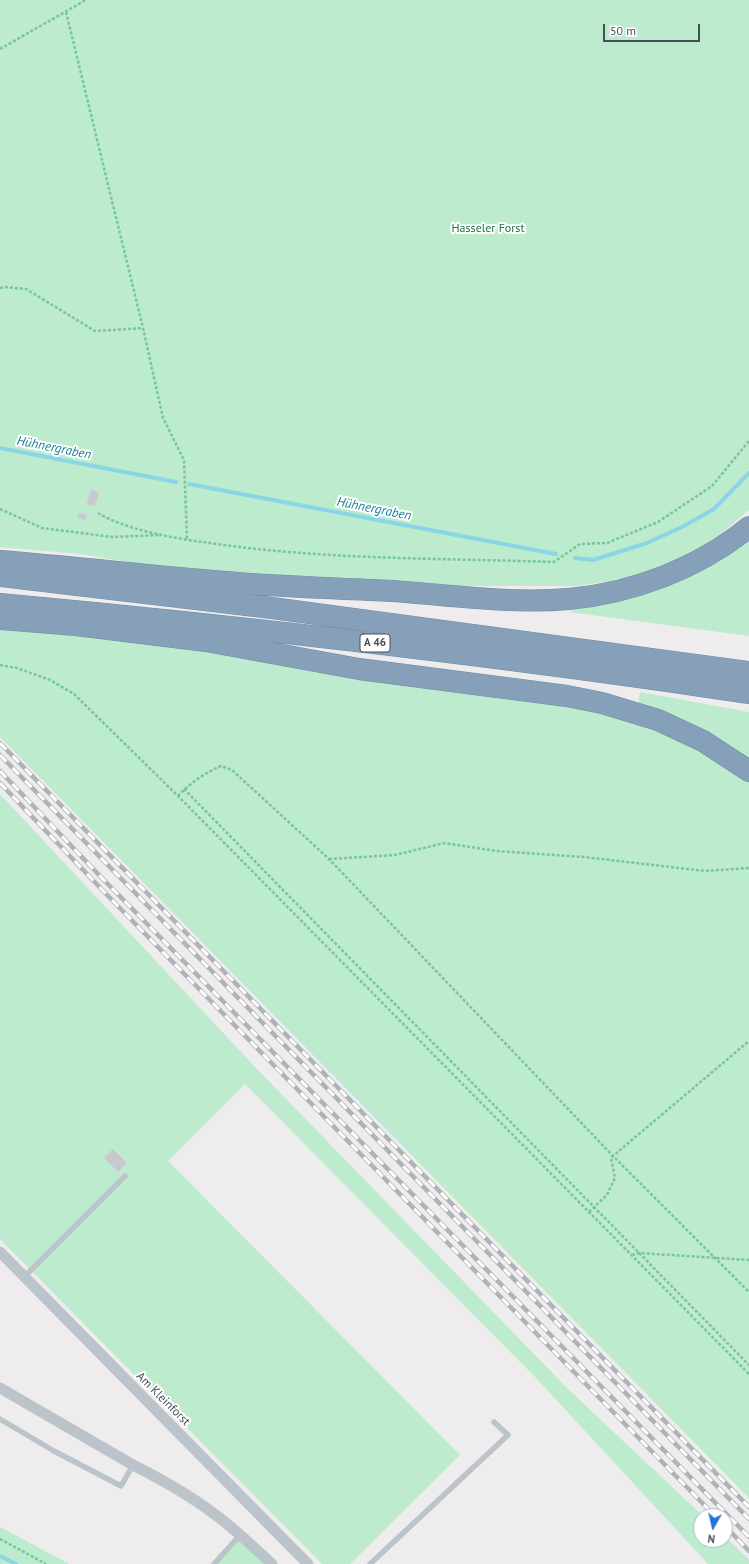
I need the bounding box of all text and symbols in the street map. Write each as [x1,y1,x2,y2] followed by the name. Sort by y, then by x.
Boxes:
[605,16,702,42] scale bar
[610,23,636,38] text: 50 m
[452,222,524,236] park label: Hasseler Forst
[15,433,93,463] water label: Hühnergraben
[335,494,413,524] water label: Hühnergraben
[360,634,390,652] road number: A 46
[133,1369,193,1429] street label: Am Kleinforst
[693,1508,733,1548] north arrow
[707,1531,716,1546] text: N

